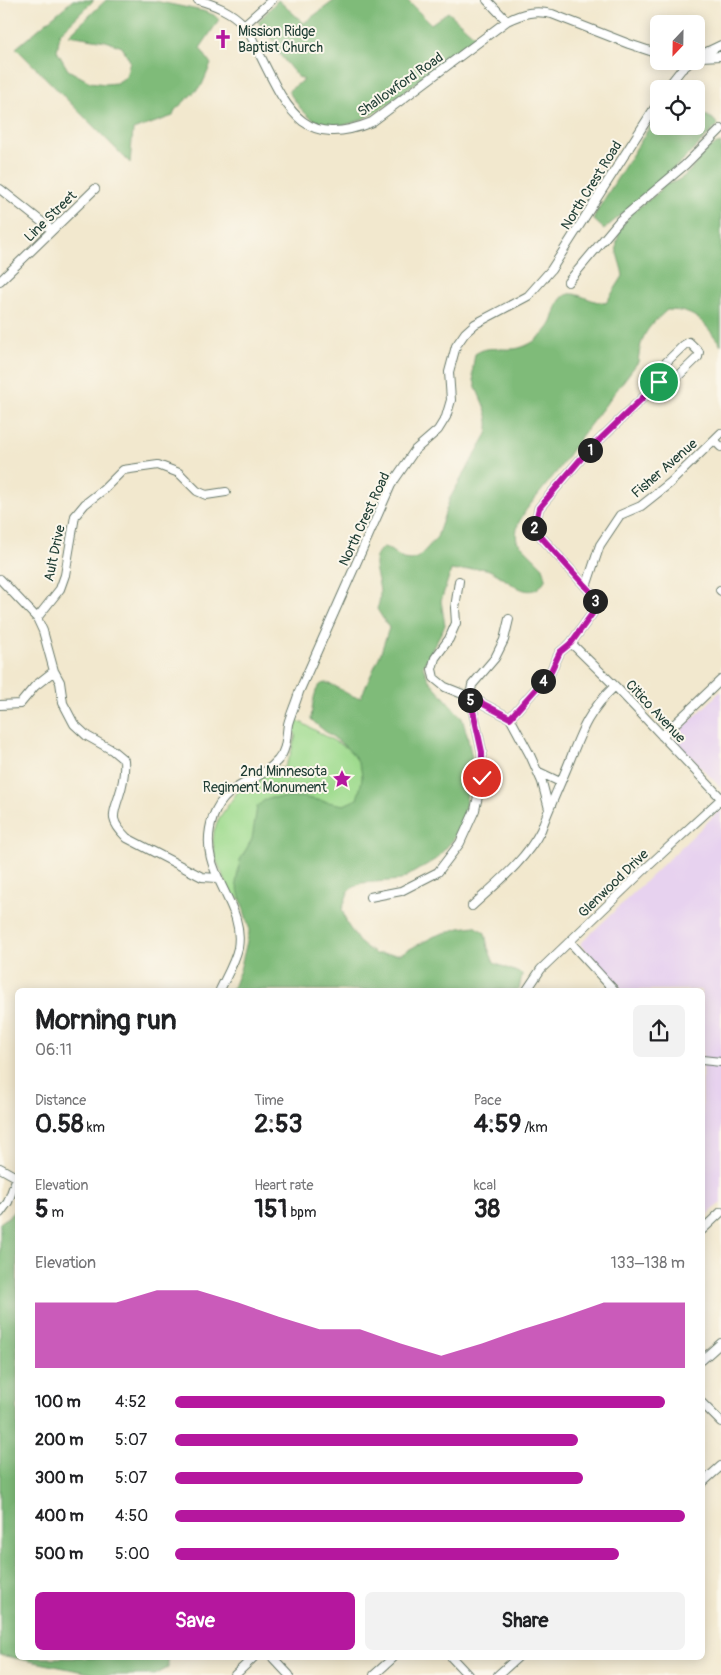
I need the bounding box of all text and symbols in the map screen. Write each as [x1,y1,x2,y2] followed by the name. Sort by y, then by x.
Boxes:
[650,15,705,70] north arrow
[650,15,705,135] map controls
[238,23,323,56] place label: Mission Ridge Baptist Church
[212,28,234,50] church icon: Mission Ridge Baptist Church
[354,48,447,120] street label: Shallowford Road
[650,80,705,135] button: locate
[557,138,626,233] street label: North Crest Road
[21,187,80,245] street label: Line Street
[638,361,680,403] pin
[645,368,673,396] icon: arrive
[628,435,701,502] street label: Fisher Avenue
[578,438,602,462] pin: 1
[588,442,593,459] text: 1
[335,470,394,569] street label: North Crest Road
[522,516,546,540] pin: 2
[531,520,538,537] text: 2
[40,523,69,583] street label: Ault Drive
[582,588,608,614] pin: 3
[592,593,599,610] text: 3
[530,668,556,694] pin: 4
[539,673,548,690] text: 4
[622,676,689,746] street label: Citico Avenue
[458,688,482,712] pin: 5
[467,692,474,709] text: 5
[461,757,503,799] pin
[203,763,327,796] place label: 2nd Minnesota Regiment Monument
[468,764,496,792] icon: check
[331,768,353,790] place icon: 2nd Minnesota Regiment Monument
[575,845,652,921] street label: Glenwood Drive
[35,1003,177,1038] text: Morning run
[633,1005,685,1057] button: share
[35,1040,72,1060] text: 06:11
[35,1092,86,1109] text: Distance
[254,1092,284,1109] text: Time
[474,1092,501,1109] text: Pace
[35,1109,84,1140] text: 0.58
[254,1109,302,1140] text: 2:53
[474,1109,521,1140] text: 4:59
[84,1119,105,1136] text: km
[521,1119,548,1136] text: /km
[35,1177,88,1194] text: Elevation
[254,1177,313,1194] text: Heart rate
[474,1177,496,1194] text: kcal
[35,1194,49,1225] text: 5
[254,1194,287,1225] text: 151
[474,1194,500,1225] text: 38
[49,1204,64,1221] text: m
[287,1204,316,1221] text: bpm
[35,1253,96,1273] text: Elevation
[611,1253,685,1273] text: 133–138 m
[35,1392,81,1412] text: 100 m
[115,1392,146,1412] text: 4:52
[35,1430,83,1450] text: 200 m
[115,1430,147,1450] text: 5:07
[35,1468,83,1488] text: 300 m
[115,1468,147,1488] text: 5:07
[35,1506,84,1526] text: 400 m
[115,1506,148,1526] text: 4:50
[35,1544,83,1564] text: 500 m
[115,1544,150,1564] text: 5:00
[35,1592,355,1650] button: Save
[365,1592,685,1650] button: Share

